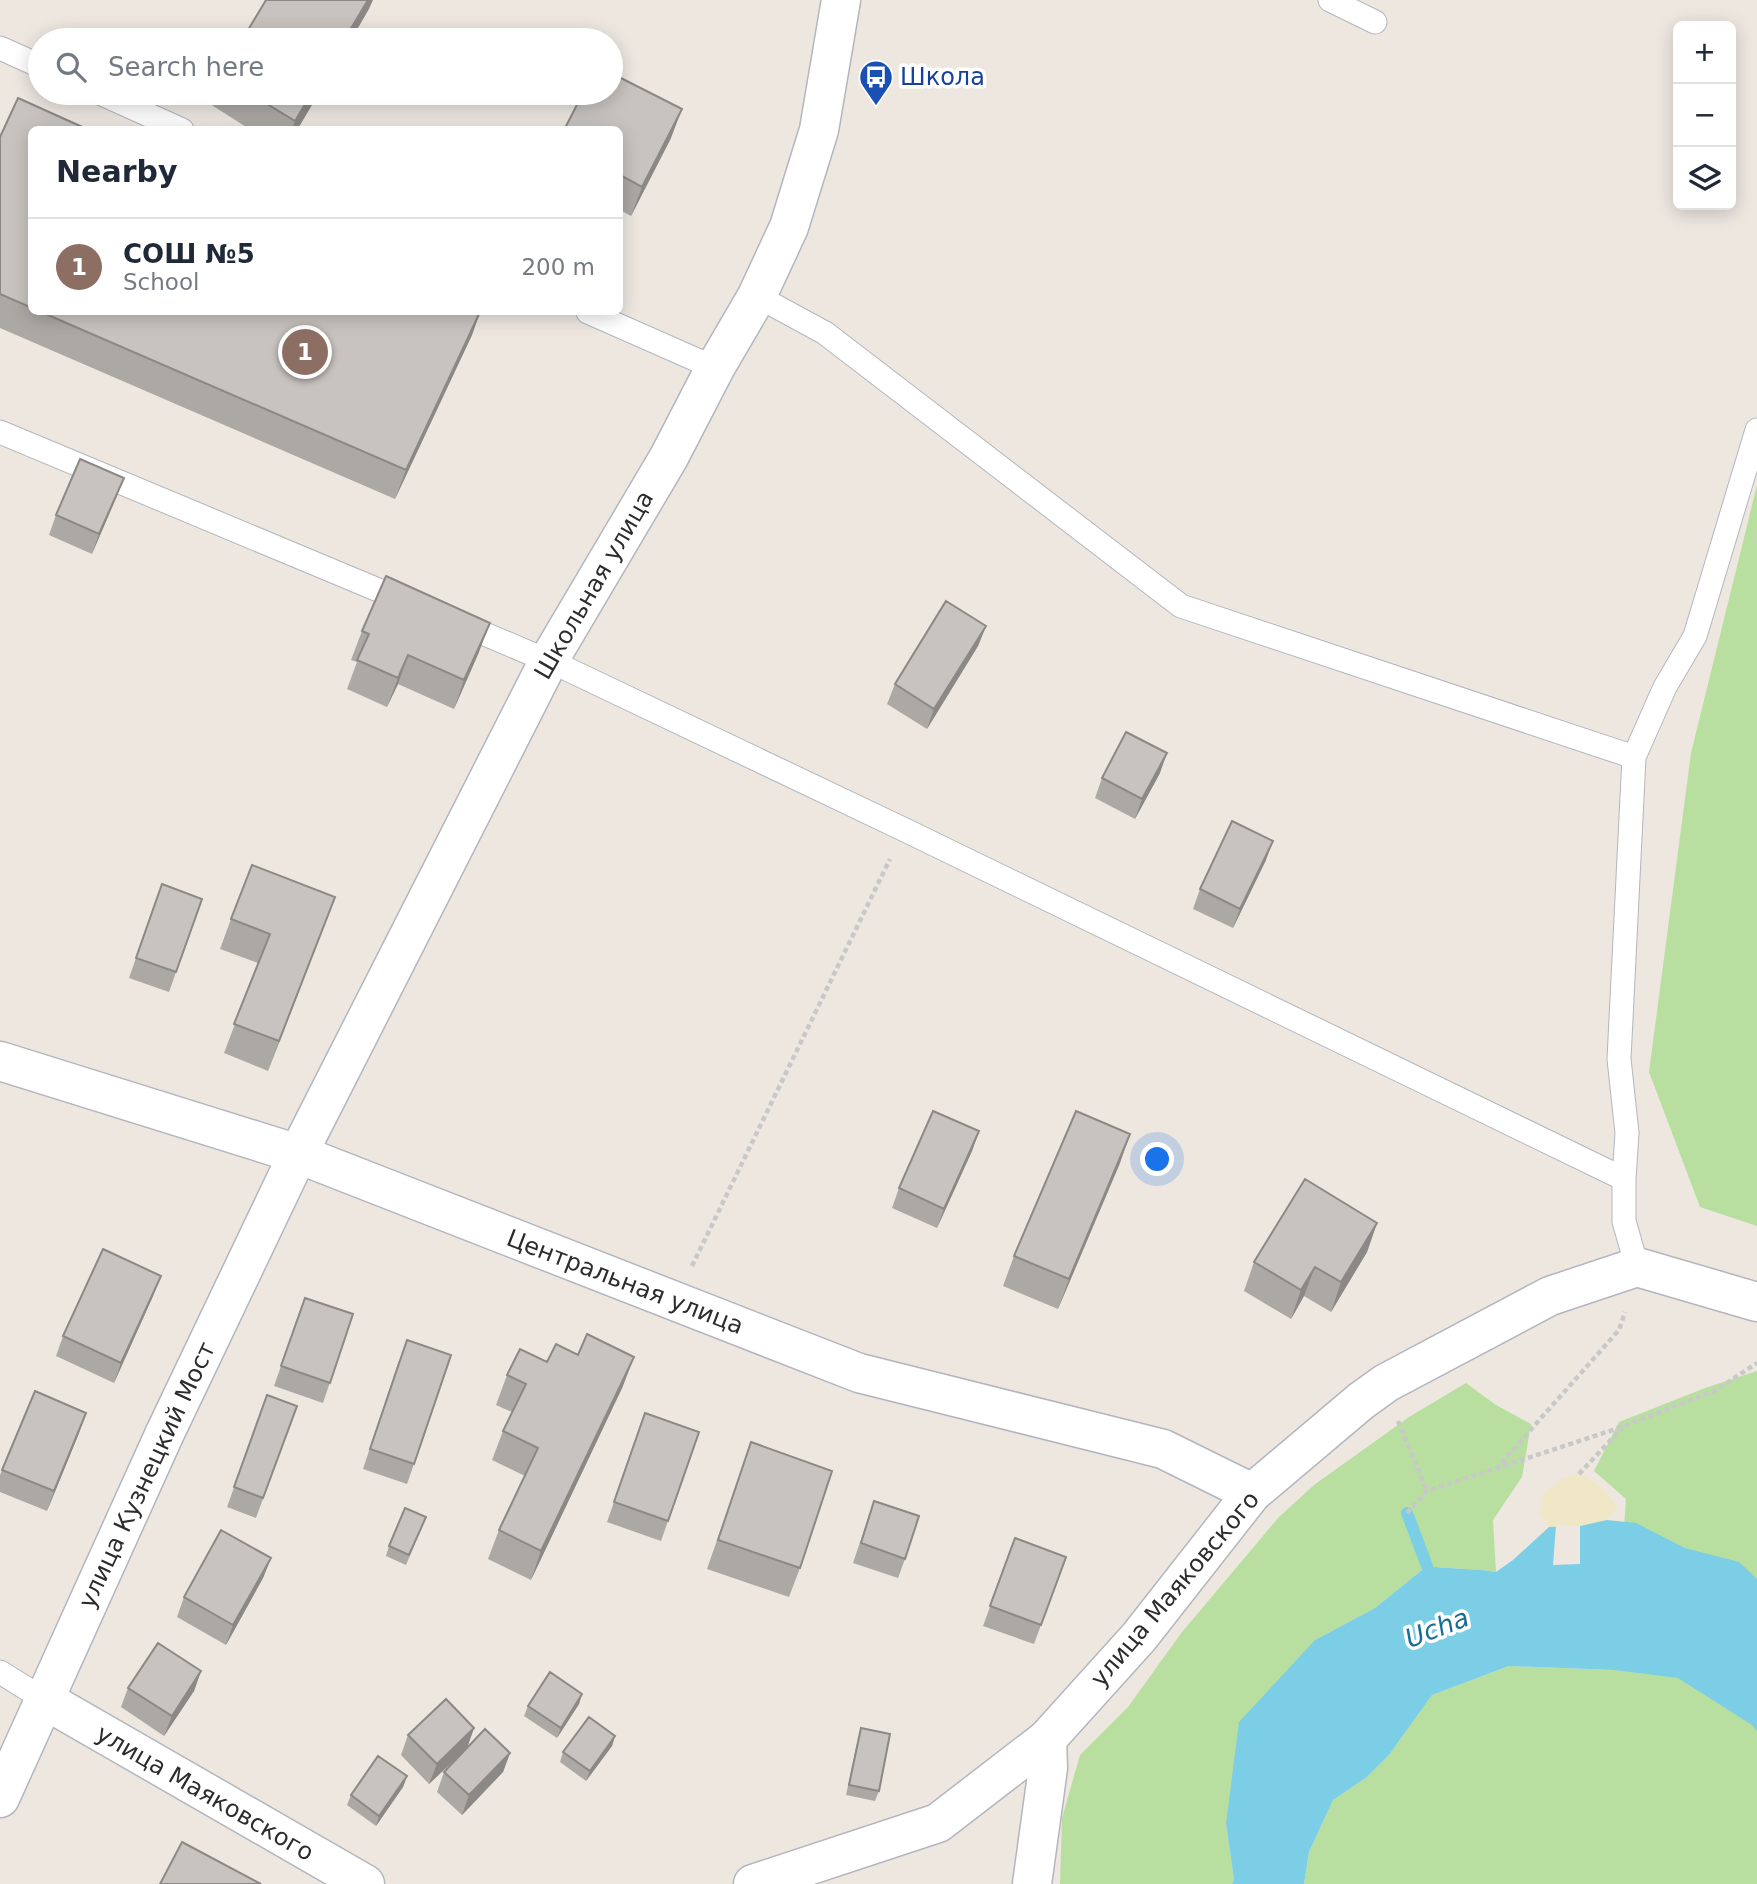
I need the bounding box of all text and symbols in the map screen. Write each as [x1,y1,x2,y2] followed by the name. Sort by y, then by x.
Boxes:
[1673,21,1736,210] map controls
[1673,21,1736,84] button: +
[28,28,623,105] search box
[52,48,90,86] icon: search
[108,52,264,82] text: Search here
[857,58,895,107] bus stop icon: Школа
[900,63,985,91] place label: Школа
[1673,84,1736,147] button: −
[1673,147,1736,210] button: layers
[56,154,178,189] text: Nearby
[123,239,255,269] text: СОШ №5
[71,254,87,280] text: 1
[521,254,595,280] text: 200 m
[123,269,199,295] text: School
[282,326,328,378] pin: 1
[529,486,659,684] street label: Школьная улица
[1140,1142,1174,1176] your location
[503,1224,747,1340] street label: Центральная улица
[73,1337,221,1613] street label: улица Кузнецкий Мост
[1085,1486,1265,1692] street label: улица Маяковского
[1401,1602,1473,1654] water label: Ucha
[91,1719,319,1867] street label: улица Маяковского

